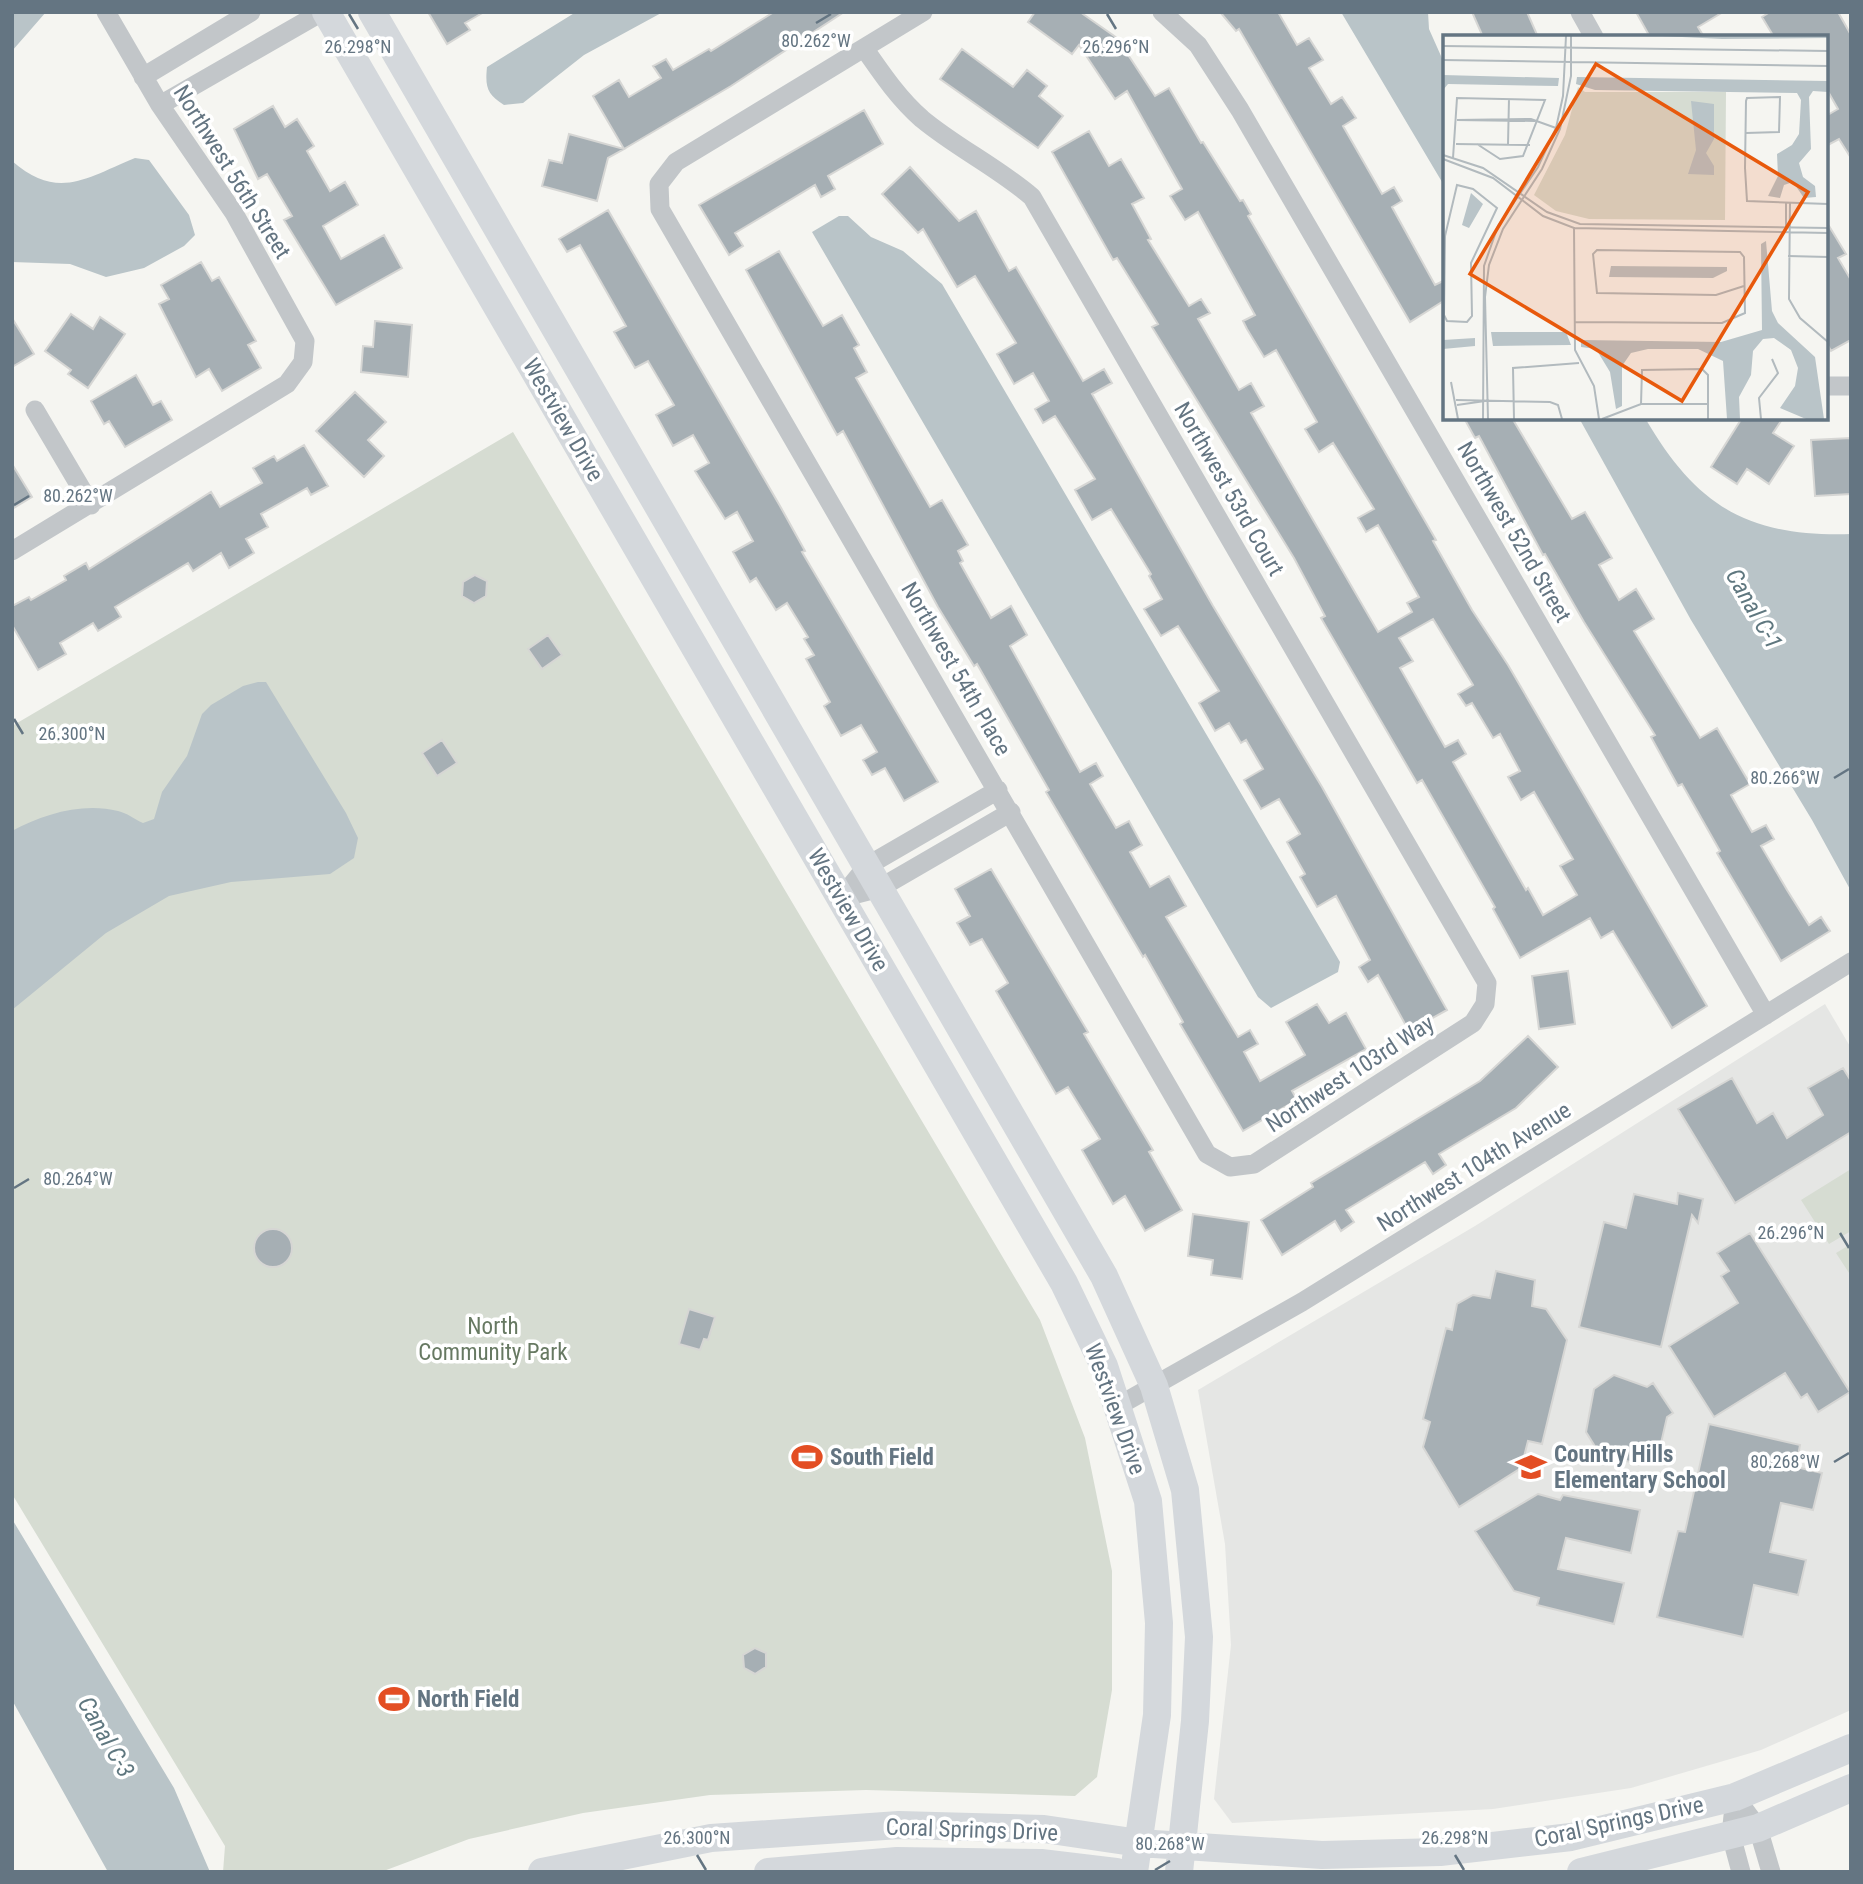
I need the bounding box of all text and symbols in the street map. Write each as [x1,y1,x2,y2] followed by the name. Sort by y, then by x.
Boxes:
[781,30,851,51] text: 80.262°W
[1443,35,1828,420] inset map
[324,36,392,57] text: 26.298°N
[1082,36,1150,57] text: 26.296°N
[168,80,296,264] street label: Northwest 56th Street
[517,354,609,486] street label: Westview Drive
[1168,397,1290,581] street label: Northwest 53rd Court
[1451,437,1577,627] street label: Northwest 52nd Street
[43,485,113,506] text: 80.262°W
[1720,564,1788,654] water label: Canal C-1
[895,577,1017,761] street label: Northwest 54th Place
[38,723,106,744] text: 26.300°N
[1750,767,1820,788] text: 80.266°W
[802,844,894,976] street label: Westview Drive
[1261,1009,1439,1138] street label: Northwest 103rd Way
[1372,1096,1576,1238] street label: Northwest 104th Avenue
[43,1168,113,1189] text: 80.264°W
[1757,1222,1825,1243] text: 26.296°N
[418,1313,568,1366] park label: North Community Park
[1079,1340,1151,1478] street label: Westview Drive
[790,1440,824,1474] sports icon: South Field
[1554,1441,1726,1494] place label: Country Hills Elementary School
[830,1444,934,1471] place label: South Field
[1514,1450,1548,1484] school or university icon: Country Hills Elementary School
[1750,1451,1820,1472] text: 80.268°W
[377,1682,411,1716] sports icon: North Field
[417,1686,519,1713] place label: North Field
[72,1692,140,1782] water label: Canal C-3
[1532,1791,1706,1853] street label: Coral Springs Drive
[885,1813,1059,1847] street label: Coral Springs Drive
[663,1827,731,1848] text: 26.300°N
[1421,1827,1489,1848] text: 26.298°N
[1135,1833,1205,1854] text: 80.268°W

